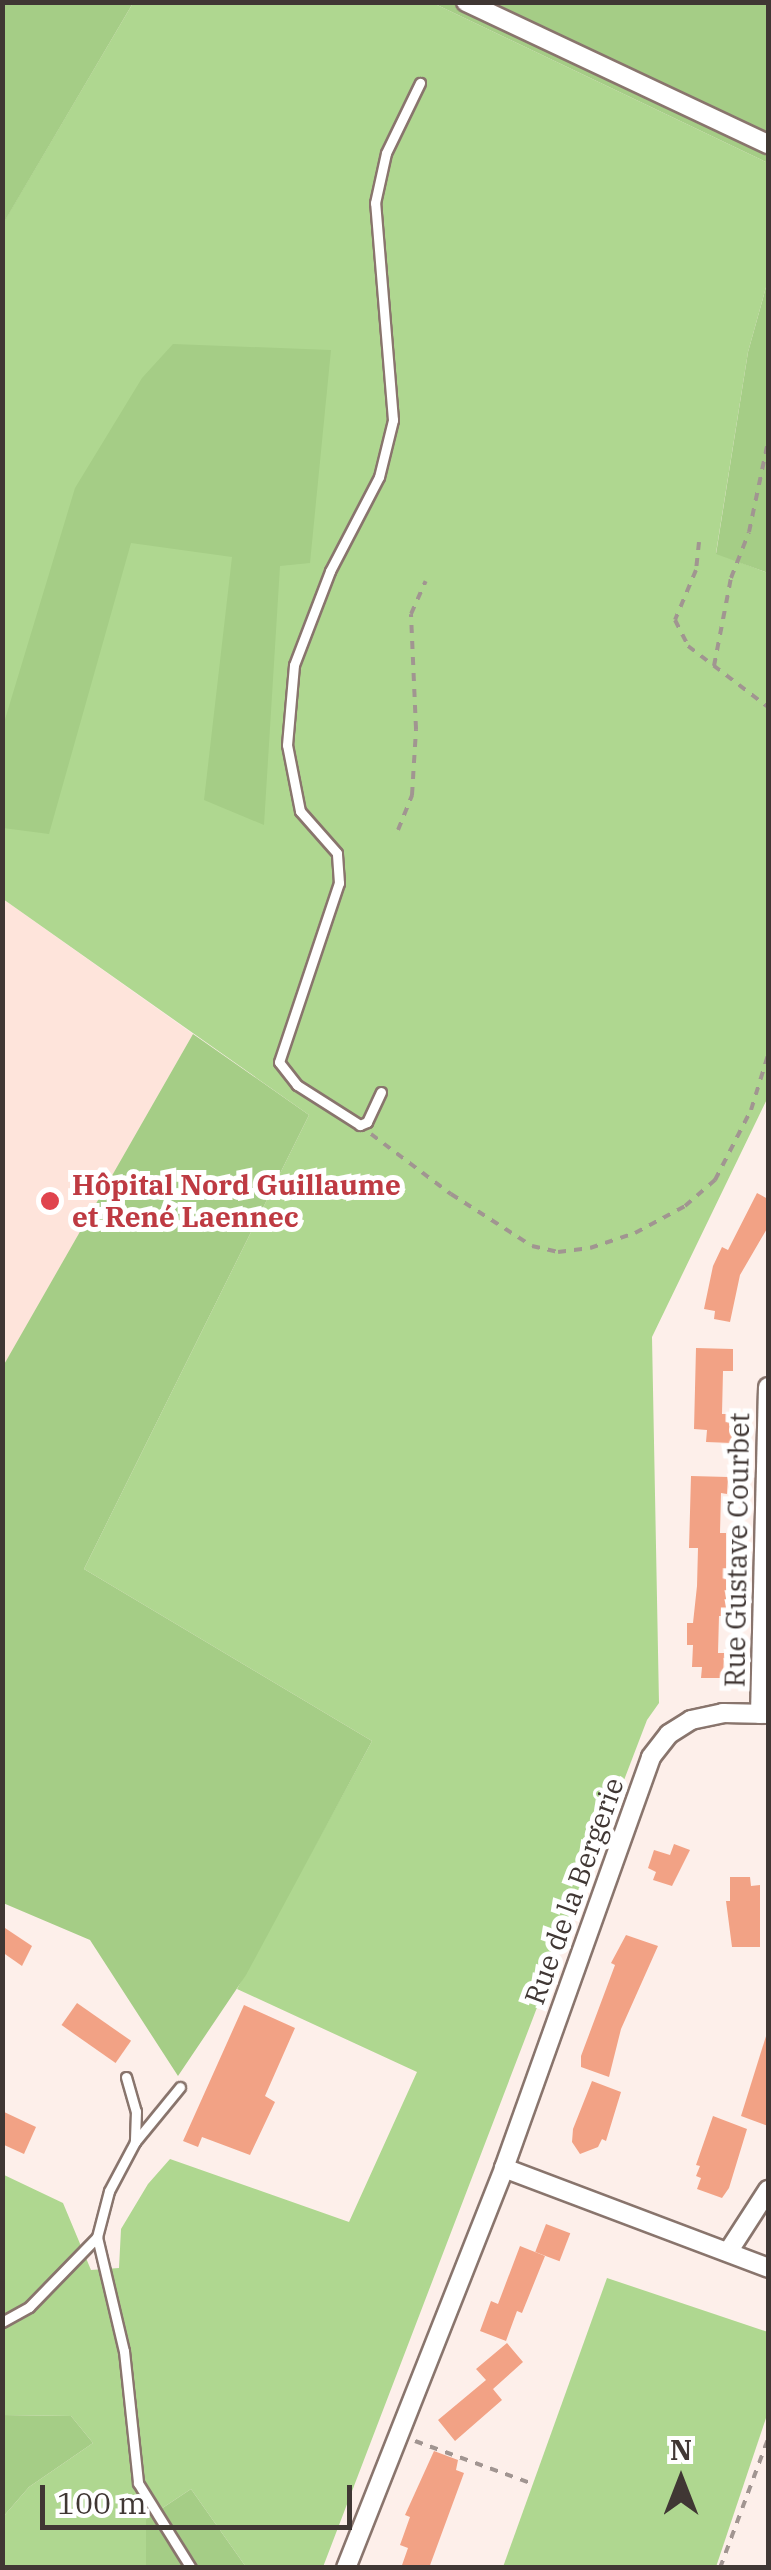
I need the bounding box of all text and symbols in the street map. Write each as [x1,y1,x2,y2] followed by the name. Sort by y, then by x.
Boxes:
[72,1168,401,1234] place label: Hôpital Nord Guillaume et René Laennec
[37,1188,63,1214] marker: Hôpital Nord Guillaume et René Laennec
[718,1412,756,1688] street label: Rue Gustave Courbet
[517,1773,631,2009] street label: Rue de la Bergerie
[631,2430,731,2530] north arrow
[670,2431,692,2468] text: N
[45,2465,358,2527] scale bar
[57,2483,147,2522] text: 100 m

